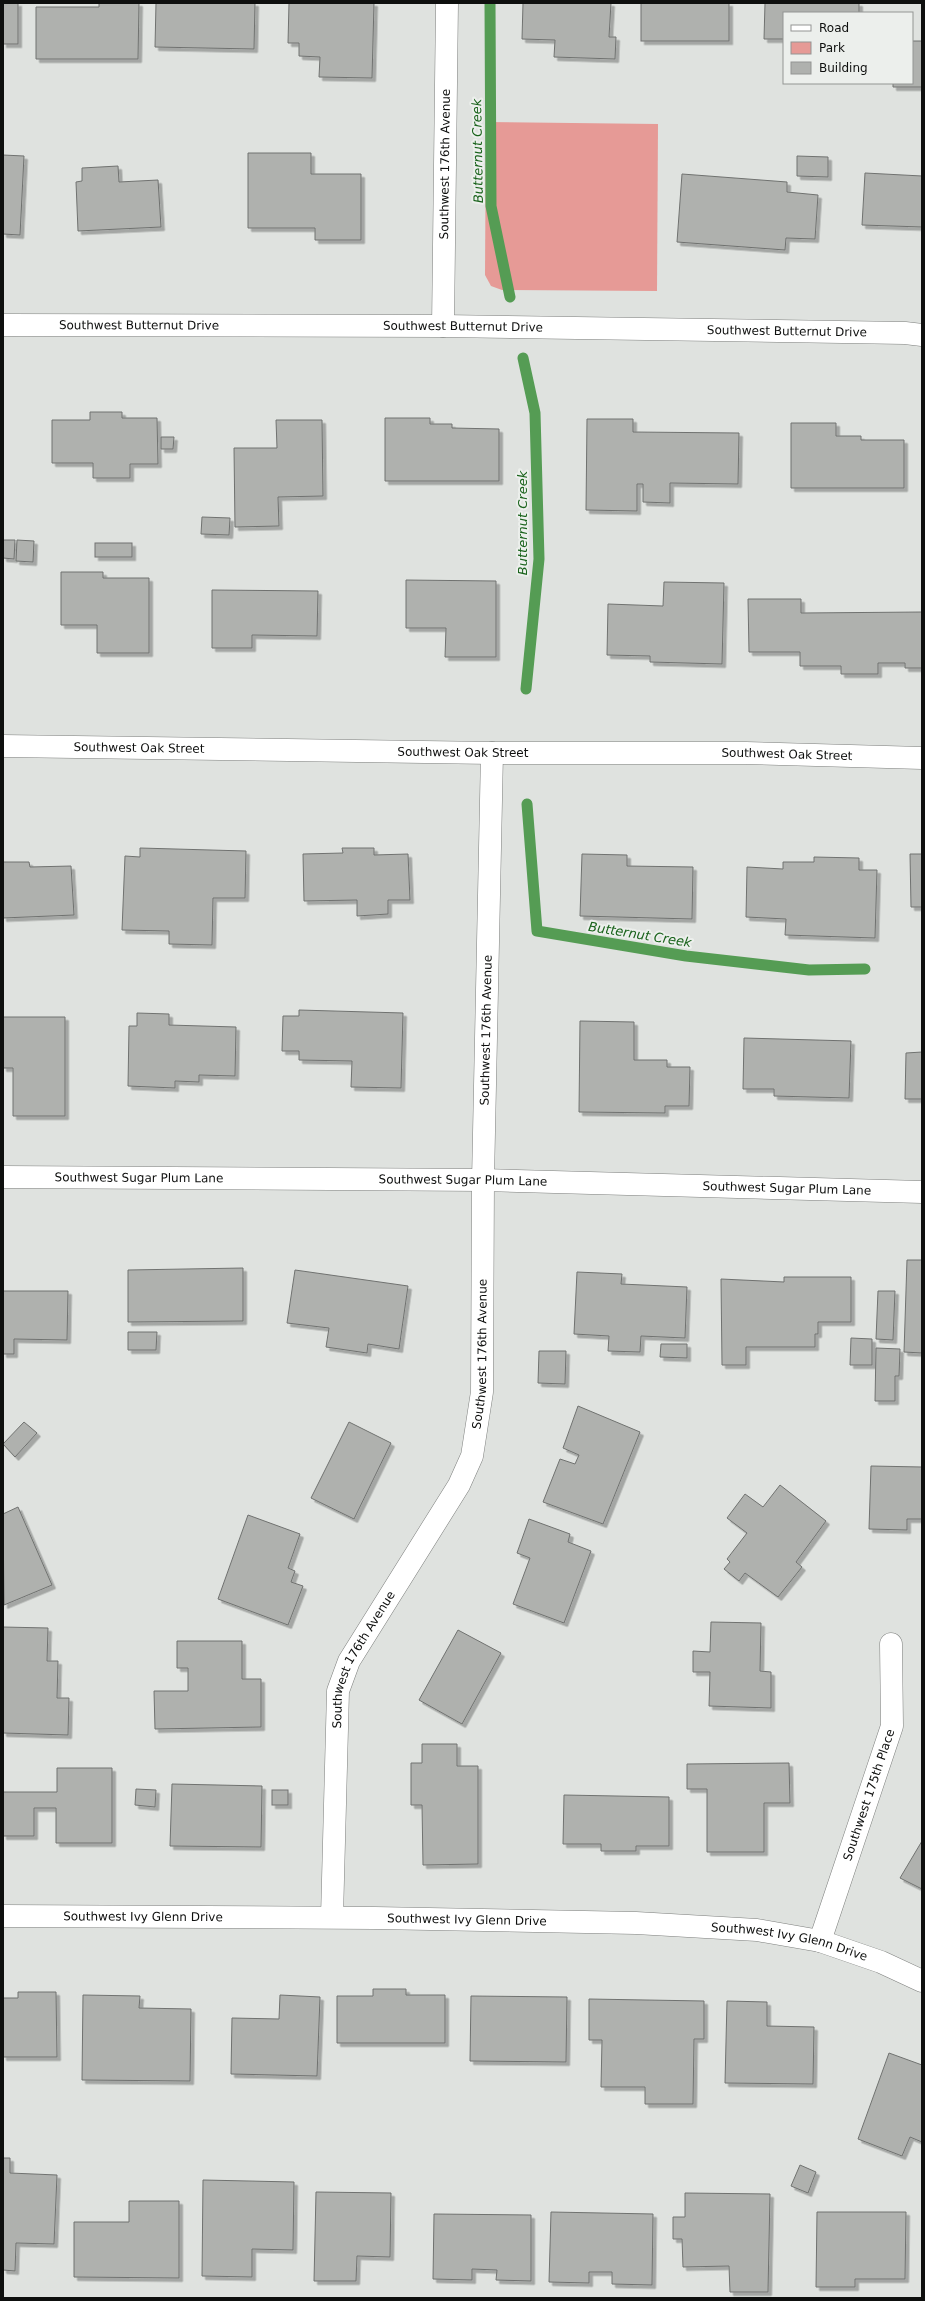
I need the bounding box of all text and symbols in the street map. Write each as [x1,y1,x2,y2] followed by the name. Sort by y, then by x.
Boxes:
[783,12,913,84] legend
[819,21,849,35] text: Road
[819,41,845,55] text: Park
[819,61,868,75] text: Building
[437,89,453,239] street label: Southwest 176th Avenue
[469,98,486,203] water label: Butternut Creek
[59,318,219,332] street label: Southwest Butternut Drive
[383,319,543,335] street label: Southwest Butternut Drive
[707,323,867,339] street label: Southwest Butternut Drive
[515,470,530,575] water label: Butternut Creek
[73,740,205,756] street label: Southwest Oak Street
[397,745,529,760] street label: Southwest Oak Street
[721,746,853,763] street label: Southwest Oak Street
[587,919,693,950] water label: Butternut Creek
[478,955,495,1106] street label: Southwest 176th Avenue
[55,1170,223,1185] street label: Southwest Sugar Plum Lane
[379,1172,548,1189] street label: Southwest Sugar Plum Lane
[702,1179,871,1198] street label: Southwest Sugar Plum Lane
[469,1279,490,1430] street label: Southwest 176th Avenue
[330,1588,398,1729] street label: Southwest 176th Avenue
[840,1727,897,1863] street label: Southwest 175th Place
[63,1909,223,1924] street label: Southwest Ivy Glenn Drive
[387,1911,547,1928] street label: Southwest Ivy Glenn Drive
[711,1920,869,1964] street label: Southwest Ivy Glenn Drive

